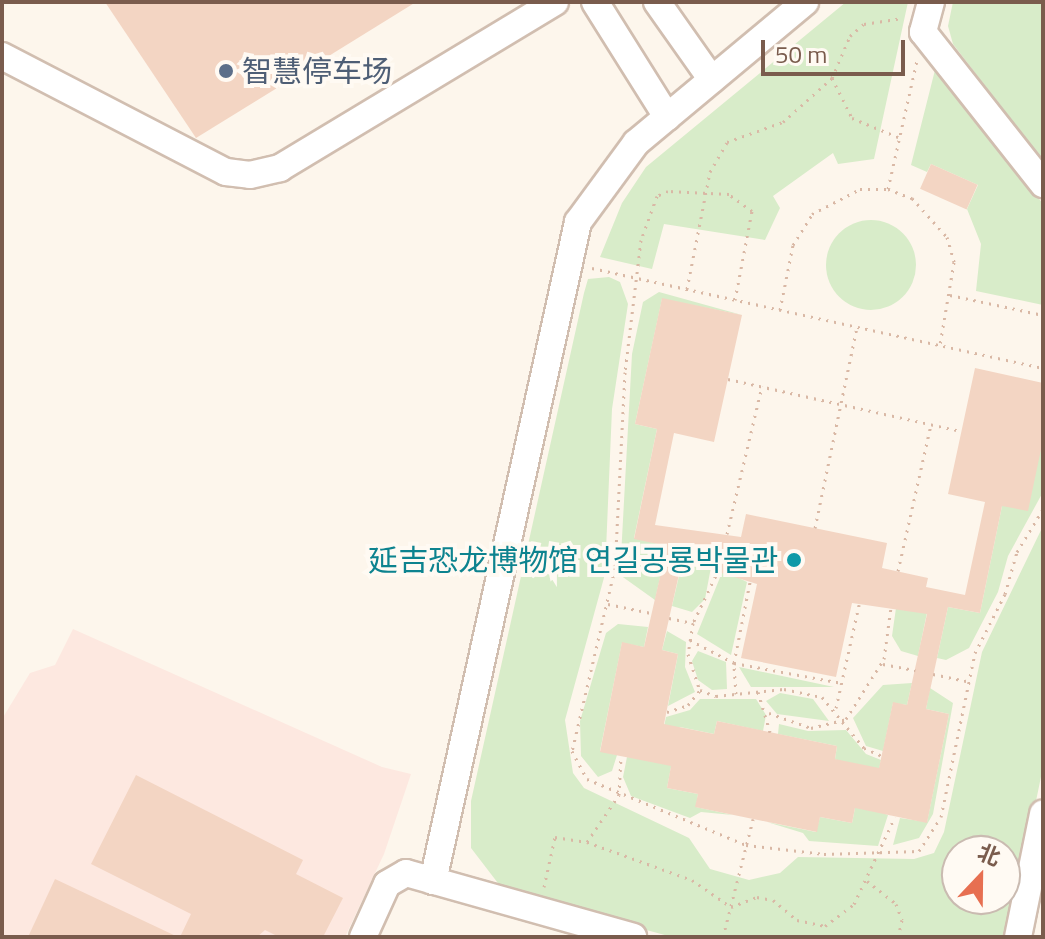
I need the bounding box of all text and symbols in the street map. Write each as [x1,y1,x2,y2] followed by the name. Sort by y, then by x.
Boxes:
[765,24,909,74] scale bar
[775,36,827,72] text: 50 m
[242,53,392,89] place label: 智慧停车场
[217,62,235,80] marker: 智慧停车场
[368,542,778,578] place label: 延吉恐龙博物馆 연길공룡박물관
[785,551,803,569] marker: 延吉恐龙博物馆 연길공룡박물관
[941,835,1021,915] north arrow
[973,835,1006,874] text: 北

